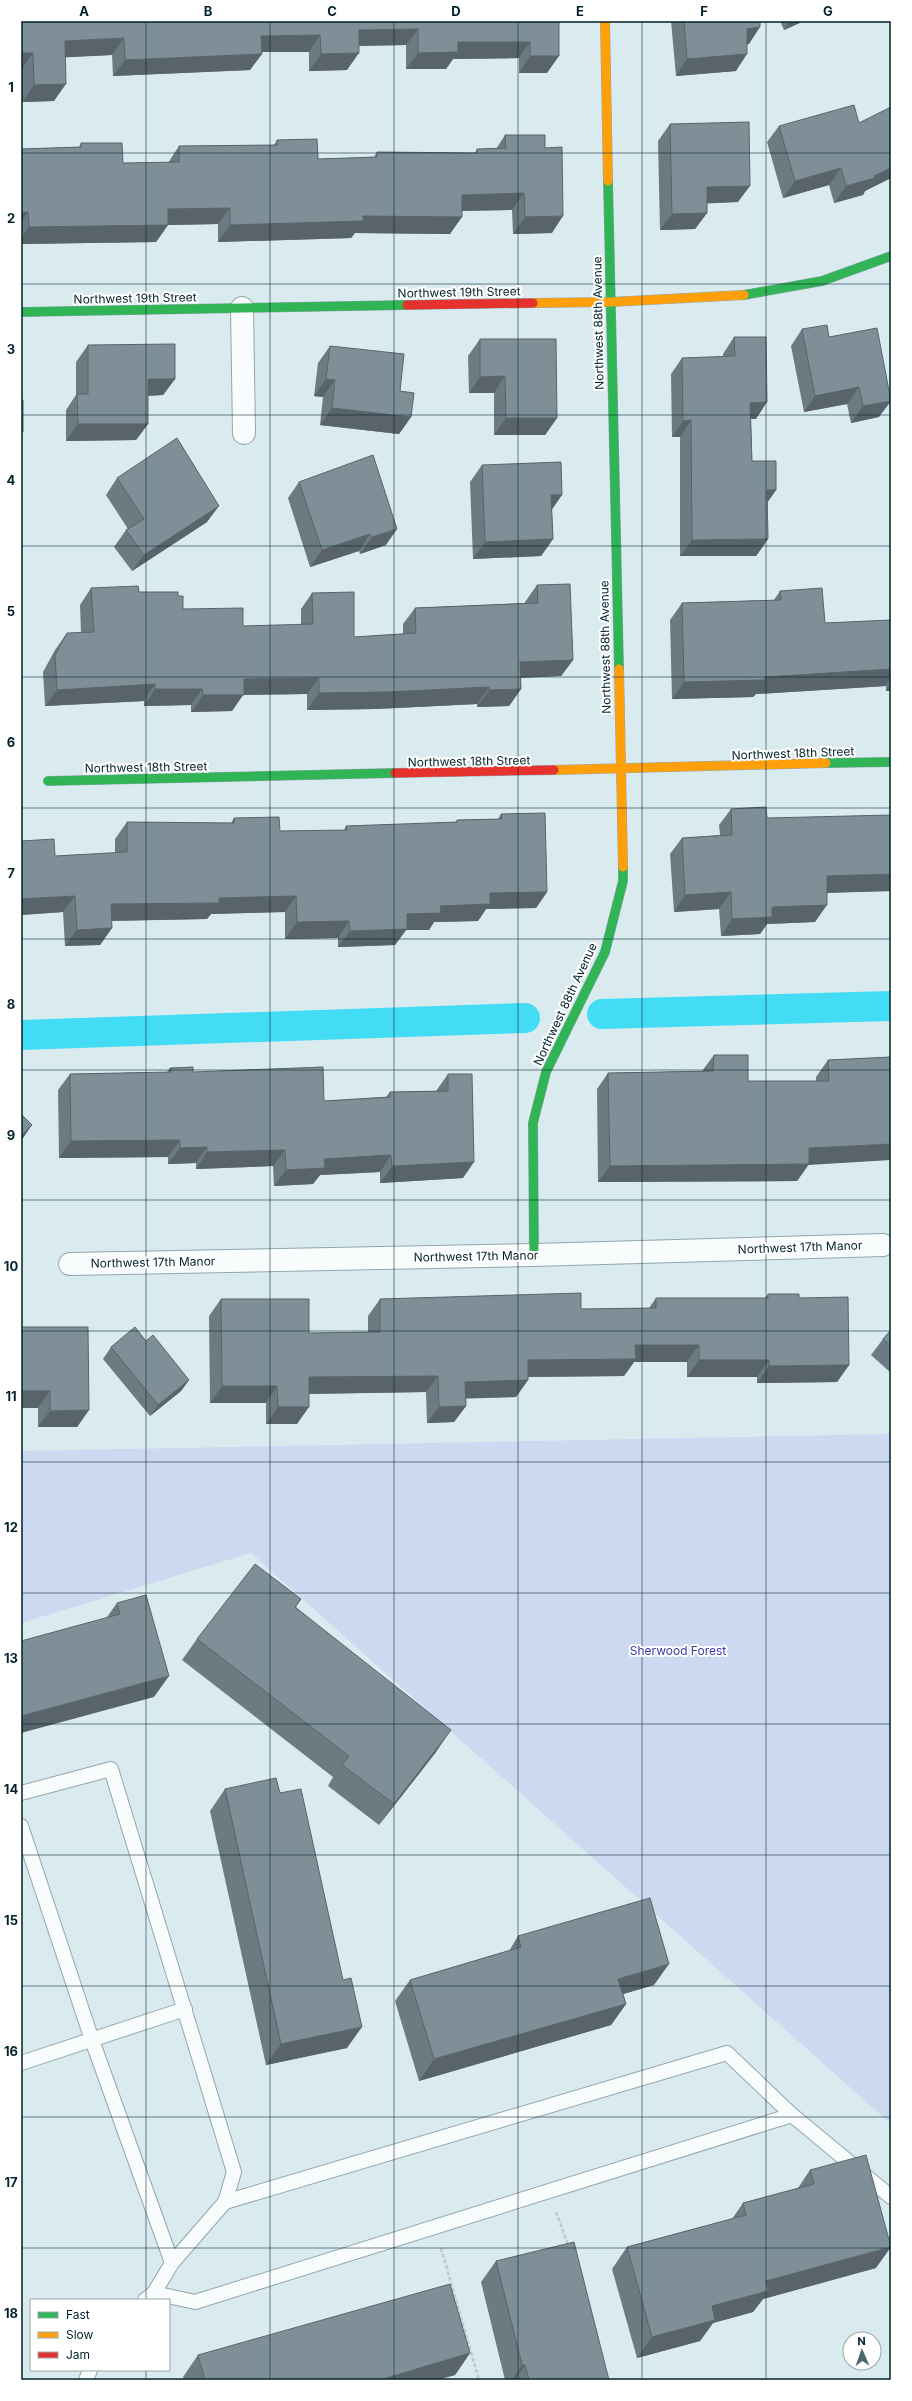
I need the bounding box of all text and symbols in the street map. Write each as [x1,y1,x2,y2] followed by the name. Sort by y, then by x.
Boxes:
[79,3,89,19] text: A
[204,3,213,19] text: B
[327,3,337,19] text: C
[451,3,461,19] text: D
[576,3,584,19] text: E
[700,3,708,19] text: F
[823,3,833,19] text: G
[8,79,14,95] text: 1
[7,210,15,226] text: 2
[589,256,607,390] street label: Northwest 88th Avenue
[397,283,521,301] street label: Northwest 19th Street
[73,289,197,307] street label: Northwest 19th Street
[7,341,15,357] text: 3
[7,472,16,488] text: 4
[596,580,614,714] street label: Northwest 88th Avenue
[7,603,15,619] text: 5
[7,734,15,750] text: 6
[731,743,855,763] street label: Northwest 18th Street
[407,752,531,770] street label: Northwest 18th Street
[84,758,208,776] street label: Northwest 18th Street
[7,865,15,881] text: 7
[530,940,600,1068] street label: Northwest 88th Avenue
[7,996,15,1012] text: 8
[7,1127,15,1143] text: 9
[737,1237,863,1257] street label: Northwest 17th Manor
[414,1247,539,1265] street label: Northwest 17th Manor
[91,1253,216,1271] street label: Northwest 17th Manor
[4,1258,18,1274] text: 10
[5,1388,17,1404] text: 11
[4,1519,18,1535] text: 12
[630,1643,726,1658] park label: Sherwood Forest
[4,1650,18,1666] text: 13
[4,1781,18,1797] text: 14
[4,1912,18,1928] text: 15
[4,2043,18,2059] text: 16
[4,2174,18,2190] text: 17
[30,2299,170,2371] legend
[4,2305,18,2321] text: 18
[66,2307,90,2322] text: Fast
[66,2327,94,2342] text: Slow
[842,2331,882,2371] north arrow
[857,2334,866,2348] text: N
[66,2347,90,2362] text: Jam

